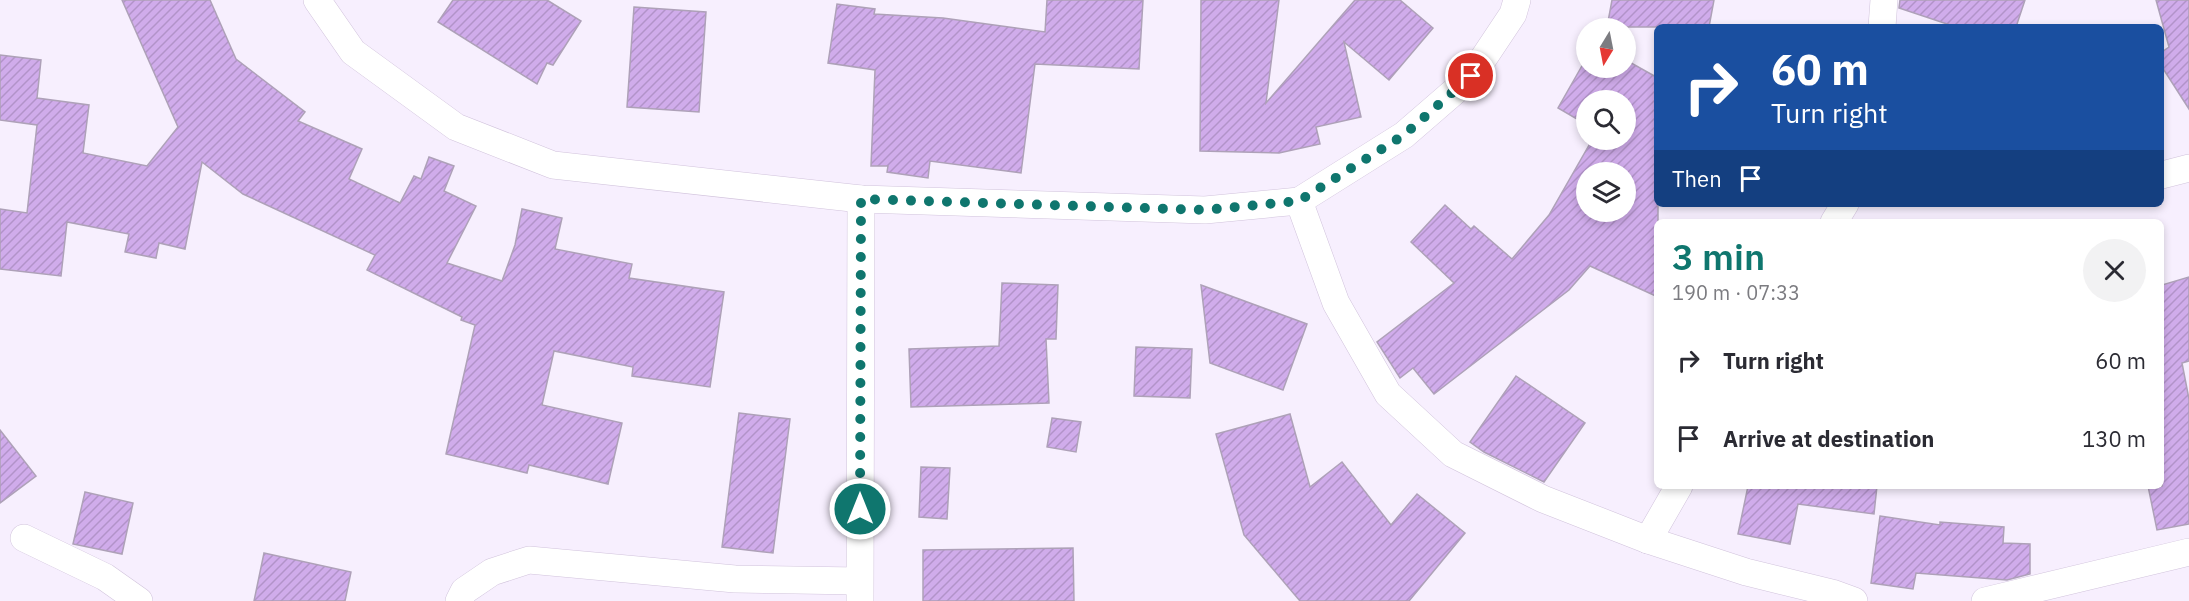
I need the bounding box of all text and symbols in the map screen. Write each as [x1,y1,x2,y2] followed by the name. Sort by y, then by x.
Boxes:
[1576,18,1636,78] north arrow
[1576,18,1636,222] map controls
[1771,42,1869,97] text: 60 m
[1672,48,1750,126] icon: right
[1445,50,1496,101] pin
[1454,59,1487,92] icon: arrive
[1576,90,1636,150] button: search
[1771,95,1888,130] text: Turn right
[1576,162,1636,222] button: layers
[1734,162,1767,195] icon: arrive
[1672,164,1722,193] text: Then
[1672,233,1765,280] text: 3 min
[2083,239,2146,302] button: close
[1672,279,1800,306] text: 190 m · 07:33
[1672,344,1705,377] icon: right
[1723,346,1824,375] text: Turn right
[2095,346,2146,375] text: 60 m
[1672,422,1705,455] icon: arrive
[1723,424,1934,453] text: Arrive at destination
[2082,424,2146,453] text: 130 m
[828,477,892,541] position arrow

